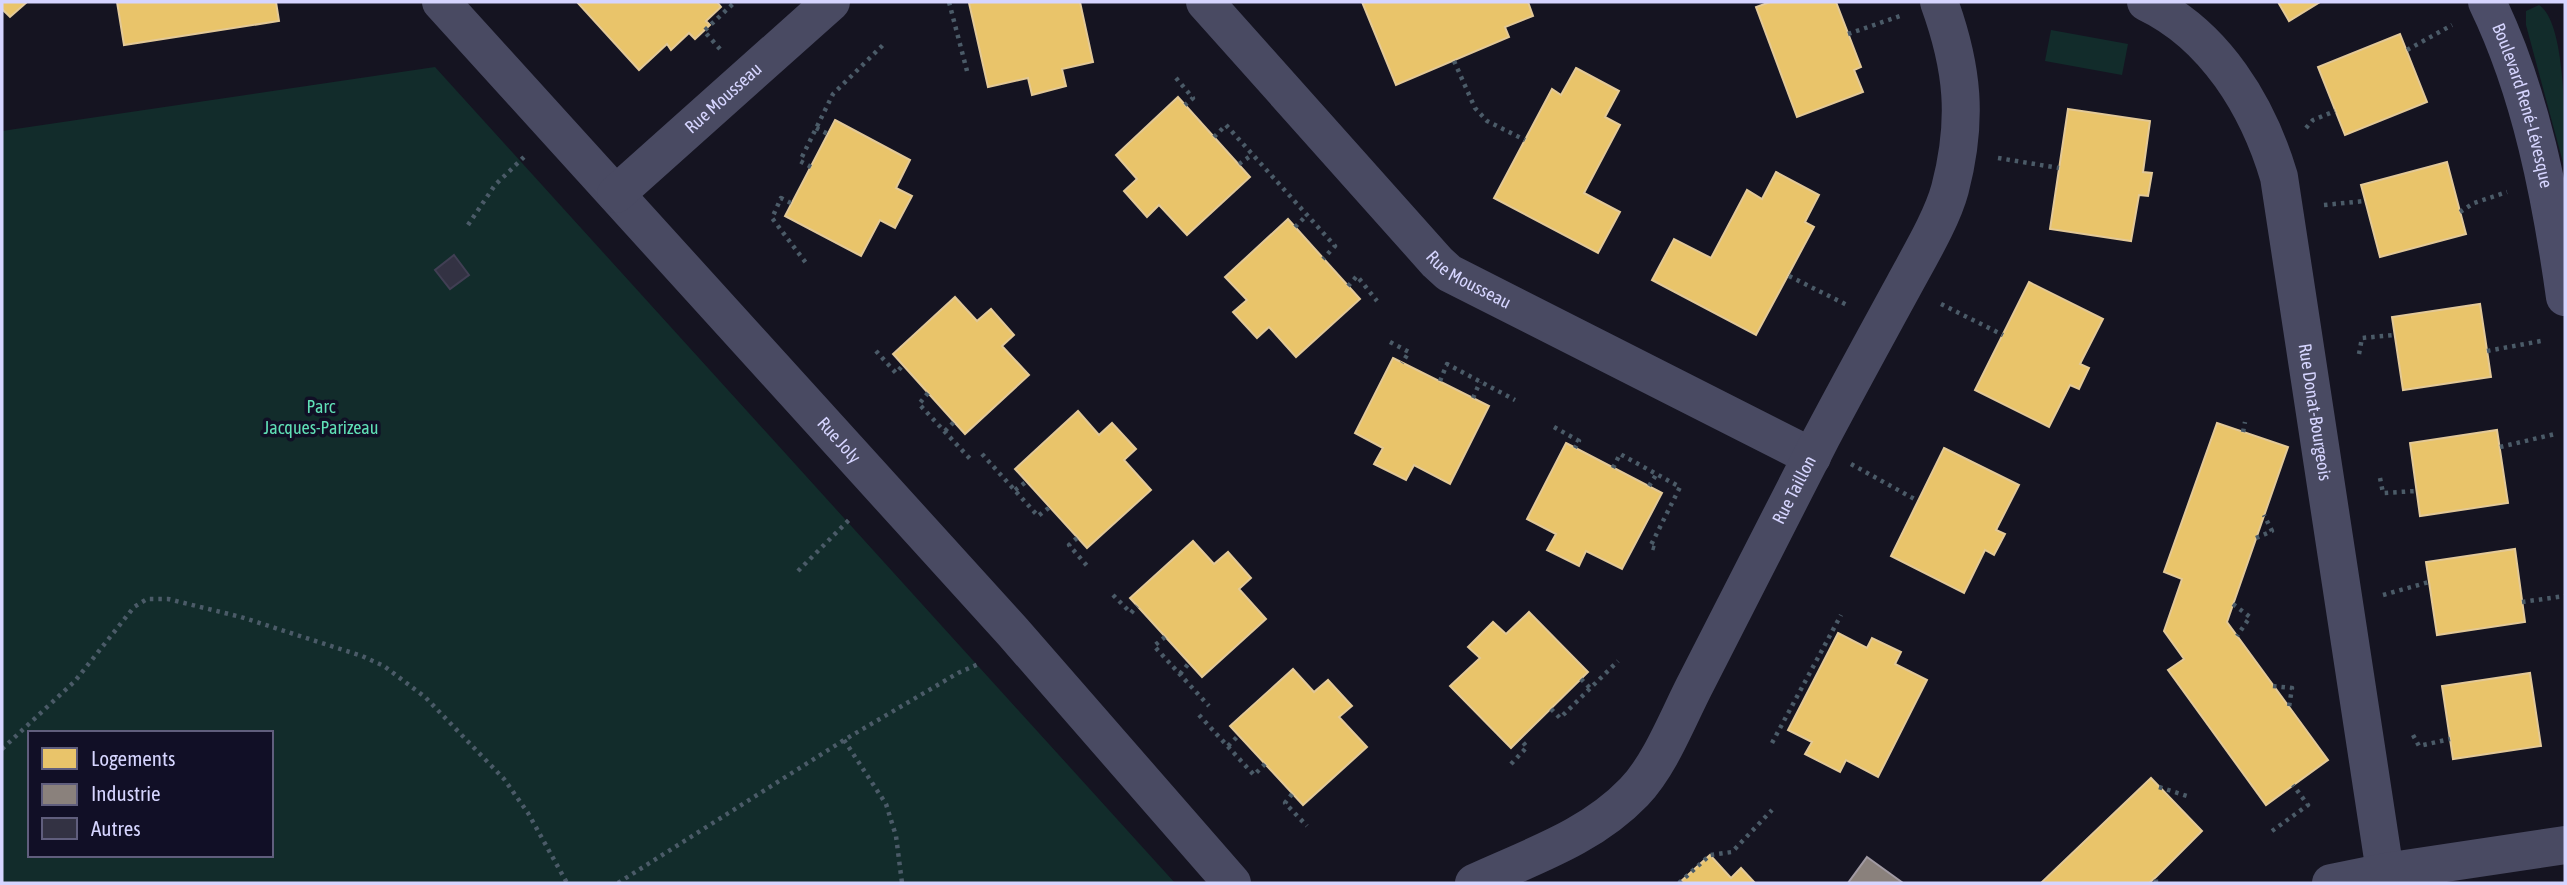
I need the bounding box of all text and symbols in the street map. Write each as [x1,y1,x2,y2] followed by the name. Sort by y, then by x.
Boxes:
[2488,20,2557,190] street label: Boulevard René-Lévesque
[680,58,766,137] street label: Rue Mousseau
[1422,246,1515,313] street label: Rue Mousseau
[2295,342,2336,482] street label: Rue Donat-Bourgeois
[264,396,378,438] park label: Parc Jacques-Parizeau
[813,413,865,467] street label: Rue Joly
[1768,452,1820,527] street label: Rue Taillon
[28,731,273,857] legend
[91,746,175,770] text: Logements
[91,781,161,805] text: Industrie
[91,816,141,840] text: Autres

